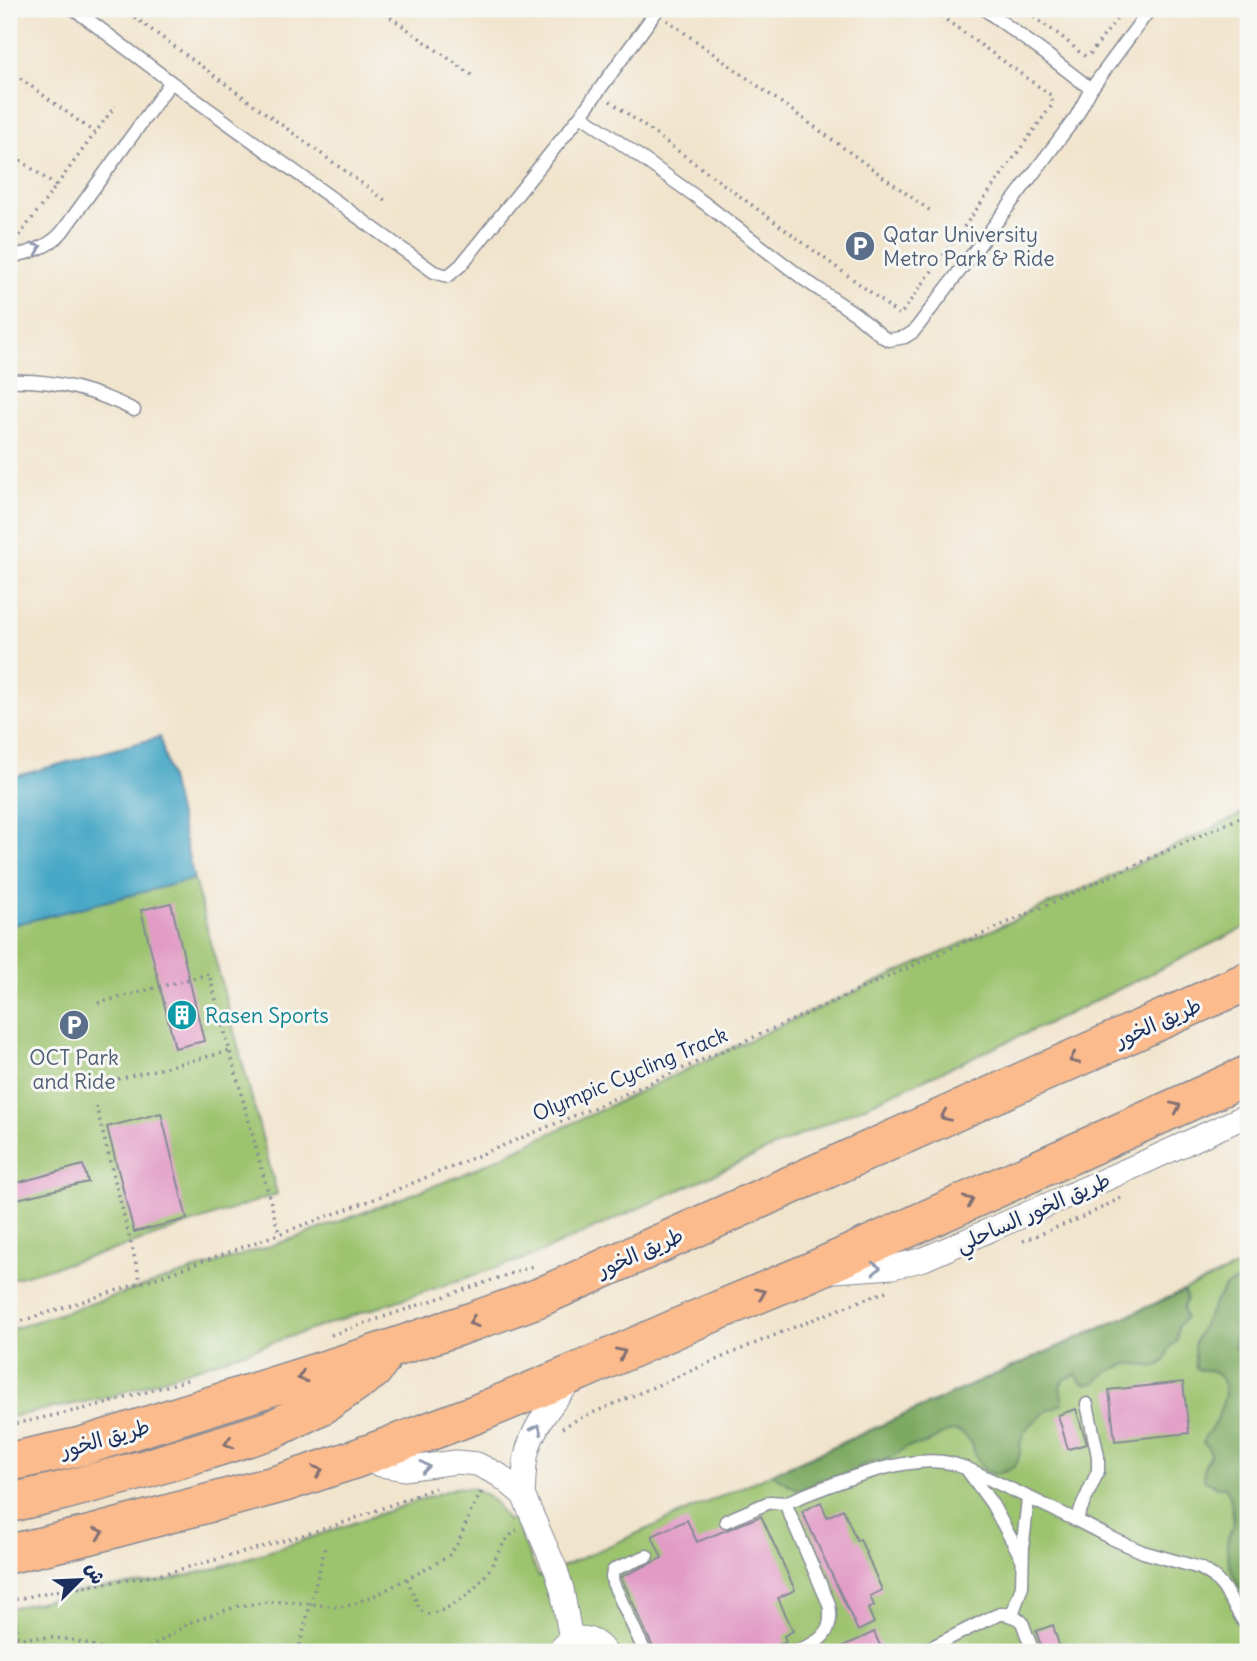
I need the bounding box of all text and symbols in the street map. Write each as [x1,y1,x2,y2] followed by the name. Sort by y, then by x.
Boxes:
[883,221,1055,272] place label: Qatar University Metro Park & Ride
[843,229,877,263] parking icon: Qatar University Metro Park & Ride
[31,243,43,257] one-way arrow
[1109,991,1205,1054] street label: طريق الخور
[165,998,199,1032] building icon: Rasen Sports
[205,1002,329,1029] place label: Rasen Sports
[57,1008,91,1042] parking icon: OCT Park and Ride
[528,1021,732,1127] street label: Olympic Cycling Track
[29,1044,119,1095] place label: OCT Park and Ride
[1069,1051,1081,1065] one-way arrow
[1169,1101,1181,1115] one-way arrow
[939,1108,952,1122] one-way arrow
[952,1166,1117,1264] street label: طريق الخور الساحلي
[961,1195,974,1209] one-way arrow
[591,1221,687,1284] street label: طريق الخور
[870,1261,881,1276] one-way arrow
[754,1287,766,1301] one-way arrow
[468,1314,480,1328] one-way arrow
[614,1347,626,1361] one-way arrow
[297,1369,309,1383] one-way arrow
[55,1412,153,1464] street label: طريق الخور
[529,1424,543,1436] one-way arrow
[223,1435,235,1450] one-way arrow
[419,1459,431,1474] one-way arrow
[311,1465,324,1479] one-way arrow
[93,1527,105,1541] one-way arrow
[46,1546,116,1616] north arrow
[80,1559,111,1588] text: ش

